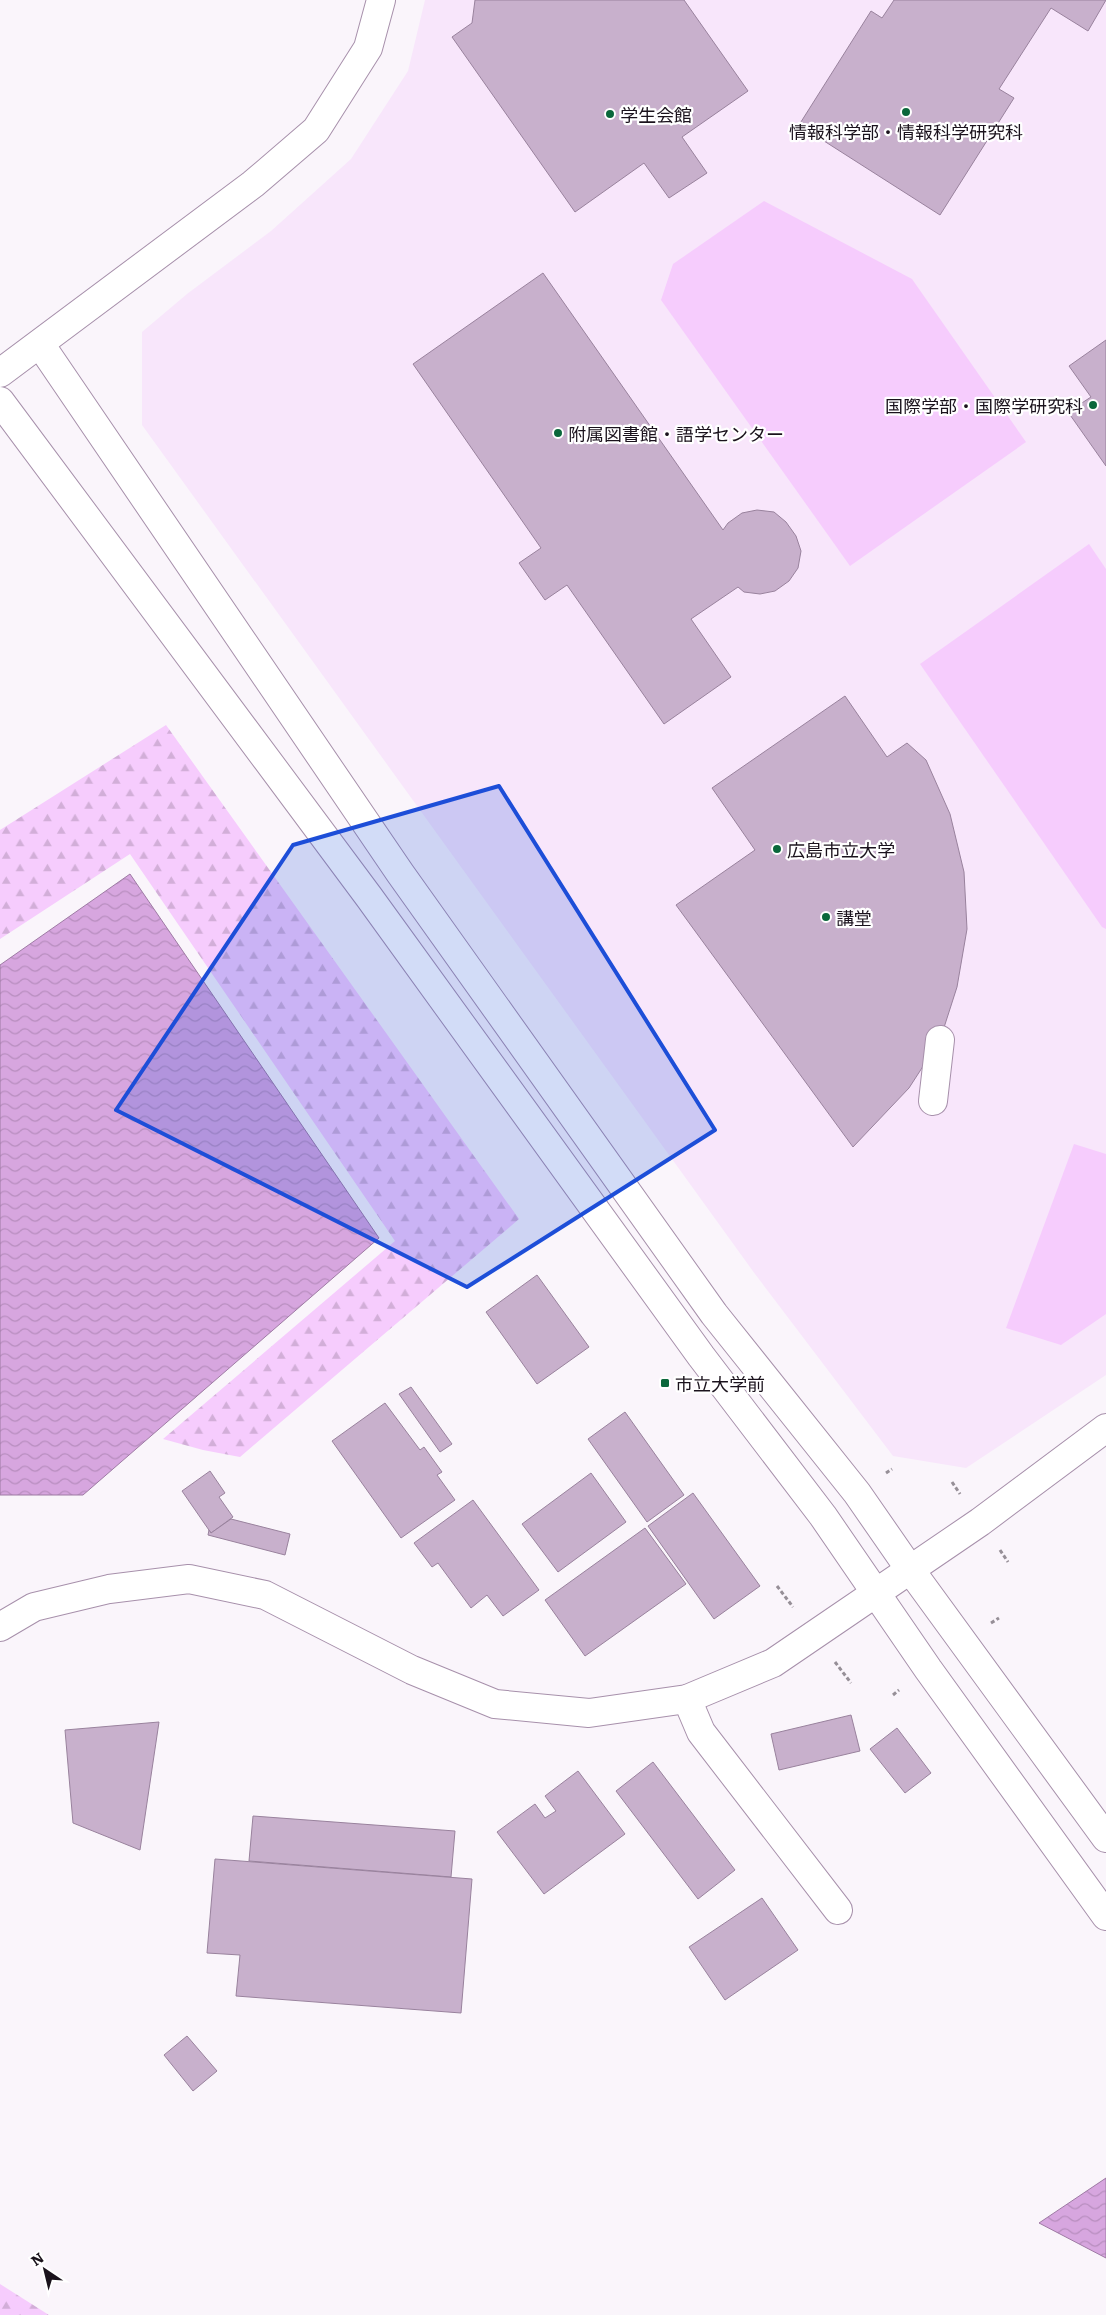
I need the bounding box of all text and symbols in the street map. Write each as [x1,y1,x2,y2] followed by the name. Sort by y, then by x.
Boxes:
[620,101,692,128] place label: 学生会館
[900,106,912,118] marker: 情報科学部・情報科学研究科
[604,108,616,120] marker: 学生会館
[789,118,1023,145] place label: 情報科学部・情報科学研究科
[885,392,1083,419] place label: 国際学部・国際学研究科
[1087,399,1099,411] marker: 国際学部・国際学研究科
[568,420,784,447] place label: 附属図書館・語学センター
[552,427,564,439] marker: 附属図書館・語学センター
[787,836,895,863] place label: 広島市立大学
[771,843,783,855] marker: 広島市立大学
[836,904,872,931] place label: 講堂
[820,911,832,923] marker: 講堂
[675,1370,765,1397] place label: 市立大学前
[659,1377,671,1389] marker: 市立大学前
[20,2245,70,2295] north arrow
[26,2247,48,2270] text: N

